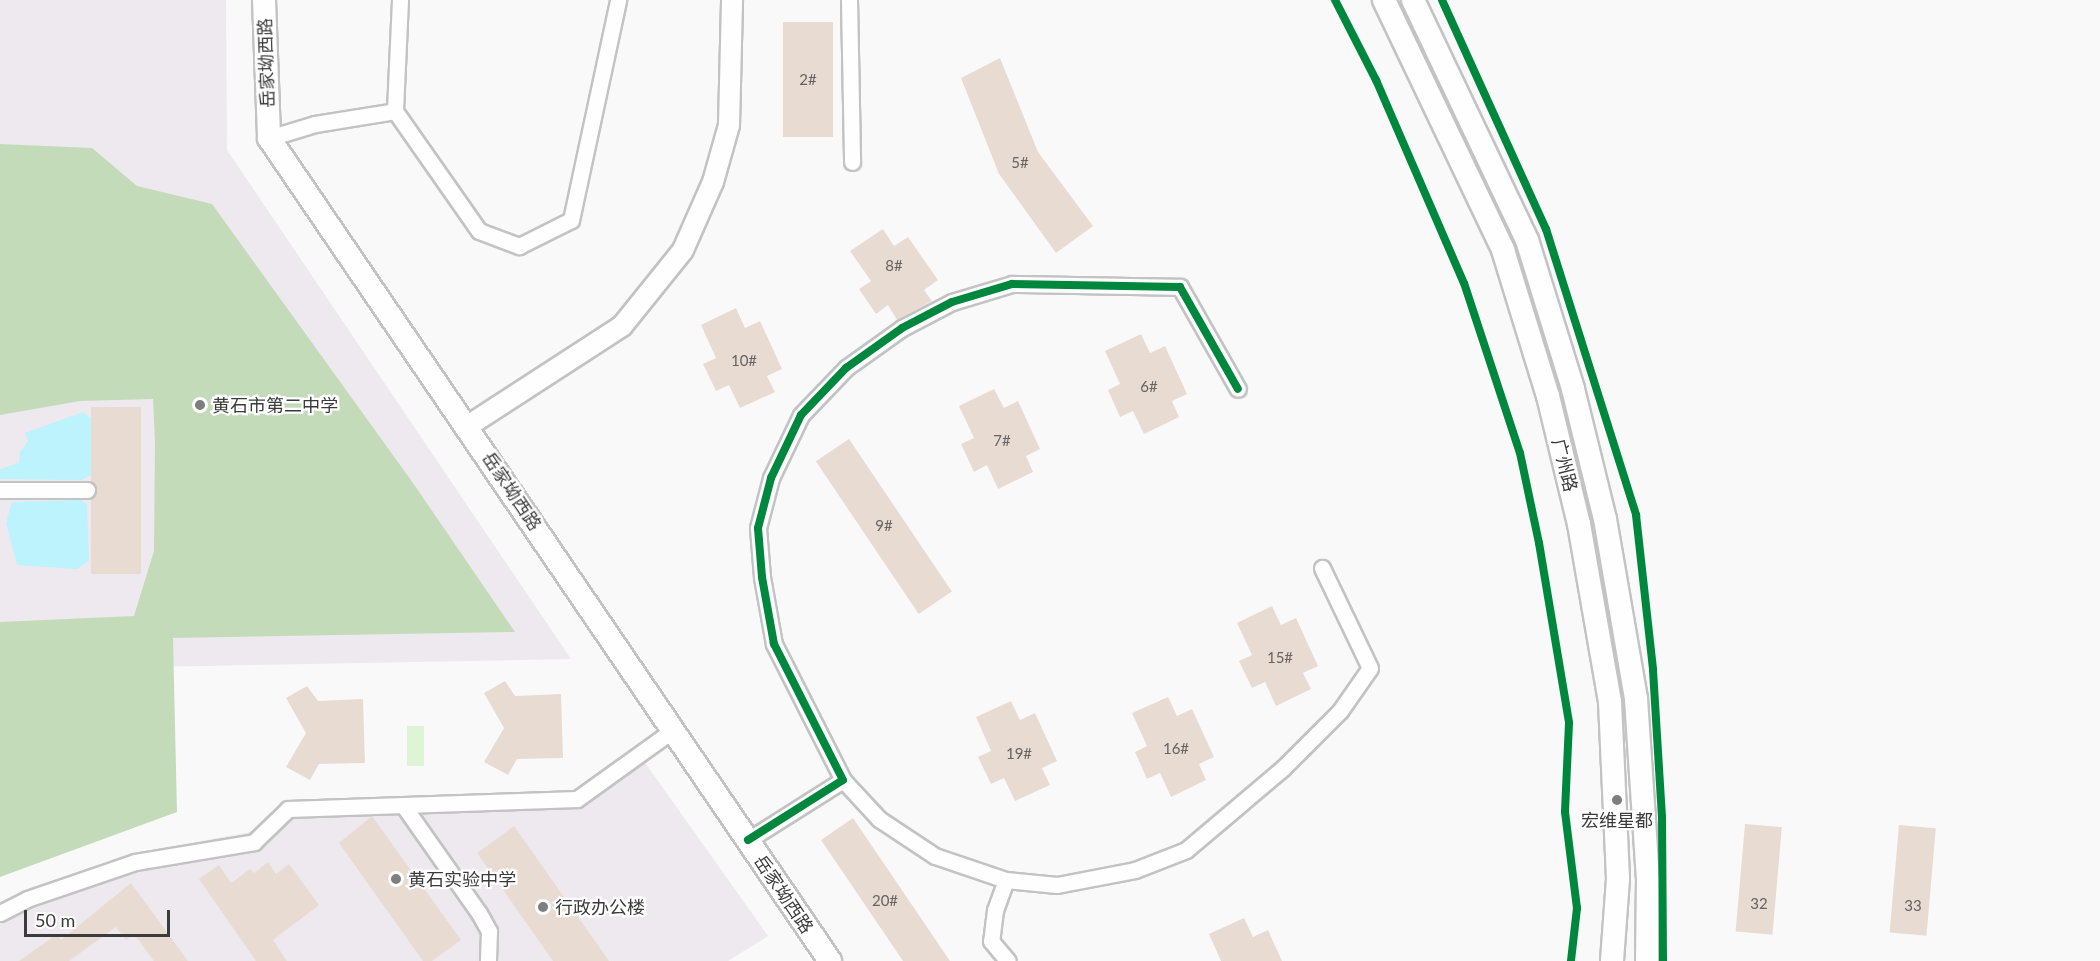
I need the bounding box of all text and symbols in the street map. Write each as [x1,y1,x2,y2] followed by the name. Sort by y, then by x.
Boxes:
[254,18,278,108] street label: 岳家坳西路
[799,71,817,89] house number: 2#
[1011,154,1029,172] house number: 5#
[885,257,903,275] house number: 8#
[731,352,757,370] house number: 10#
[1140,378,1158,396] house number: 6#
[212,394,338,416] place label: 黄石市第二中学
[193,398,207,412] marker: 黄石市第二中学
[993,432,1011,450] house number: 7#
[1548,436,1582,494] street label: 广州路
[478,448,546,534] street label: 岳家坳西路
[875,517,893,535] house number: 9#
[1267,649,1293,667] house number: 15#
[1163,740,1189,758] house number: 16#
[1006,745,1032,763] house number: 19#
[1610,793,1624,807] marker: 宏维星都
[1581,809,1653,831] place label: 宏维星都
[750,851,818,937] street label: 岳家坳西路
[408,868,516,890] place label: 黄石实验中学
[389,872,403,886] marker: 黄石实验中学
[872,892,898,910] house number: 20#
[1750,895,1768,913] house number: 32
[555,896,645,918] place label: 行政办公楼
[1904,897,1922,915] house number: 33
[27,898,172,936] scale bar
[536,900,550,914] marker: 行政办公楼
[35,909,75,931] text: 50 m

